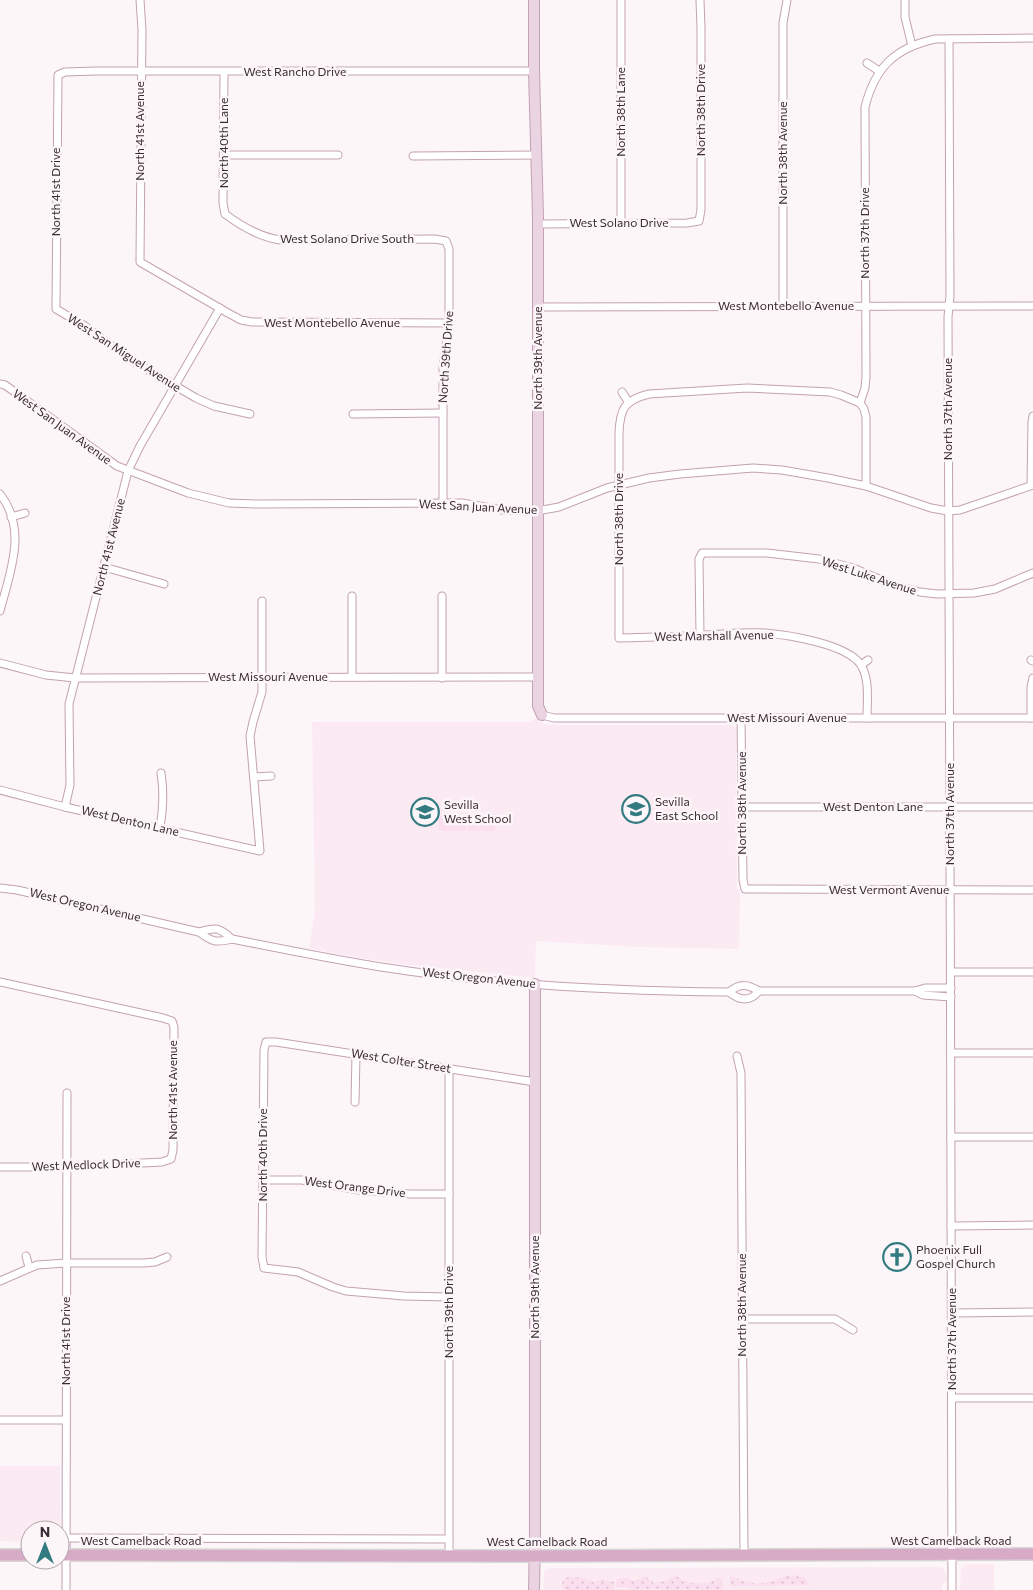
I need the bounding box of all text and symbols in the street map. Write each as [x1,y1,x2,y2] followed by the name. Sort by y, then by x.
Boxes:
[244,64,346,78] street label: West Rancho Drive
[693,64,707,156] street label: North 38th Drive
[613,67,627,157] street label: North 38th Lane
[132,81,146,181] street label: North 41st Avenue
[216,98,230,188] street label: North 40th Lane
[775,101,789,205] street label: North 38th Avenue
[48,148,62,236] street label: North 41st Drive
[857,187,871,279] street label: North 37th Drive
[569,215,669,229] street label: West Solano Drive
[280,231,414,245] street label: West Solano Drive South
[718,298,854,312] street label: West Montebello Avenue
[530,306,544,410] street label: North 39th Avenue
[65,310,184,394] street label: West San Miguel Avenue
[435,310,455,403] street label: North 39th Drive
[264,315,400,329] street label: West Montebello Avenue
[940,358,954,460] street label: North 37th Avenue
[10,386,115,467] street label: West San Juan Avenue
[611,473,625,565] street label: North 38th Drive
[418,496,538,517] street label: West San Juan Avenue
[89,497,127,597] street label: North 41st Avenue
[820,553,918,597] street label: West Luke Avenue
[654,627,774,643] street label: West Marshall Avenue
[208,669,328,683] street label: West Missouri Avenue
[727,710,847,724] street label: West Missouri Avenue
[734,751,748,855] street label: North 38th Avenue
[942,763,956,865] street label: North 37th Avenue
[621,794,651,824] school or university icon: Sevilla East School
[655,794,718,822] place label: Sevilla East School
[410,797,440,827] school or university icon: Sevilla West School
[444,797,512,825] place label: Sevilla West School
[823,799,923,813] street label: West Denton Lane
[80,802,180,838] street label: West Denton Lane
[829,882,949,896] street label: West Vermont Avenue
[28,884,142,924] street label: West Oregon Avenue
[422,964,536,990] street label: West Oregon Avenue
[165,1040,179,1140] street label: North 41st Avenue
[350,1045,452,1075] street label: West Colter Street
[255,1108,269,1202] street label: North 40th Drive
[31,1155,141,1173] street label: West Medlock Drive
[304,1173,407,1199] street label: West Orange Drive
[527,1235,541,1339] street label: North 39th Avenue
[882,1242,912,1272] church icon: Phoenix Full Gospel Church
[916,1242,995,1270] place label: Phoenix Full Gospel Church
[734,1253,748,1357] street label: North 38th Avenue
[441,1266,455,1358] street label: North 39th Drive
[944,1288,958,1390] street label: North 37th Avenue
[58,1297,72,1385] street label: North 41st Drive
[20,1520,70,1570] north arrow
[40,1523,50,1540] text: N
[81,1533,201,1547] street label: West Camelback Road
[891,1533,1011,1547] street label: West Camelback Road
[487,1534,607,1548] street label: West Camelback Road

